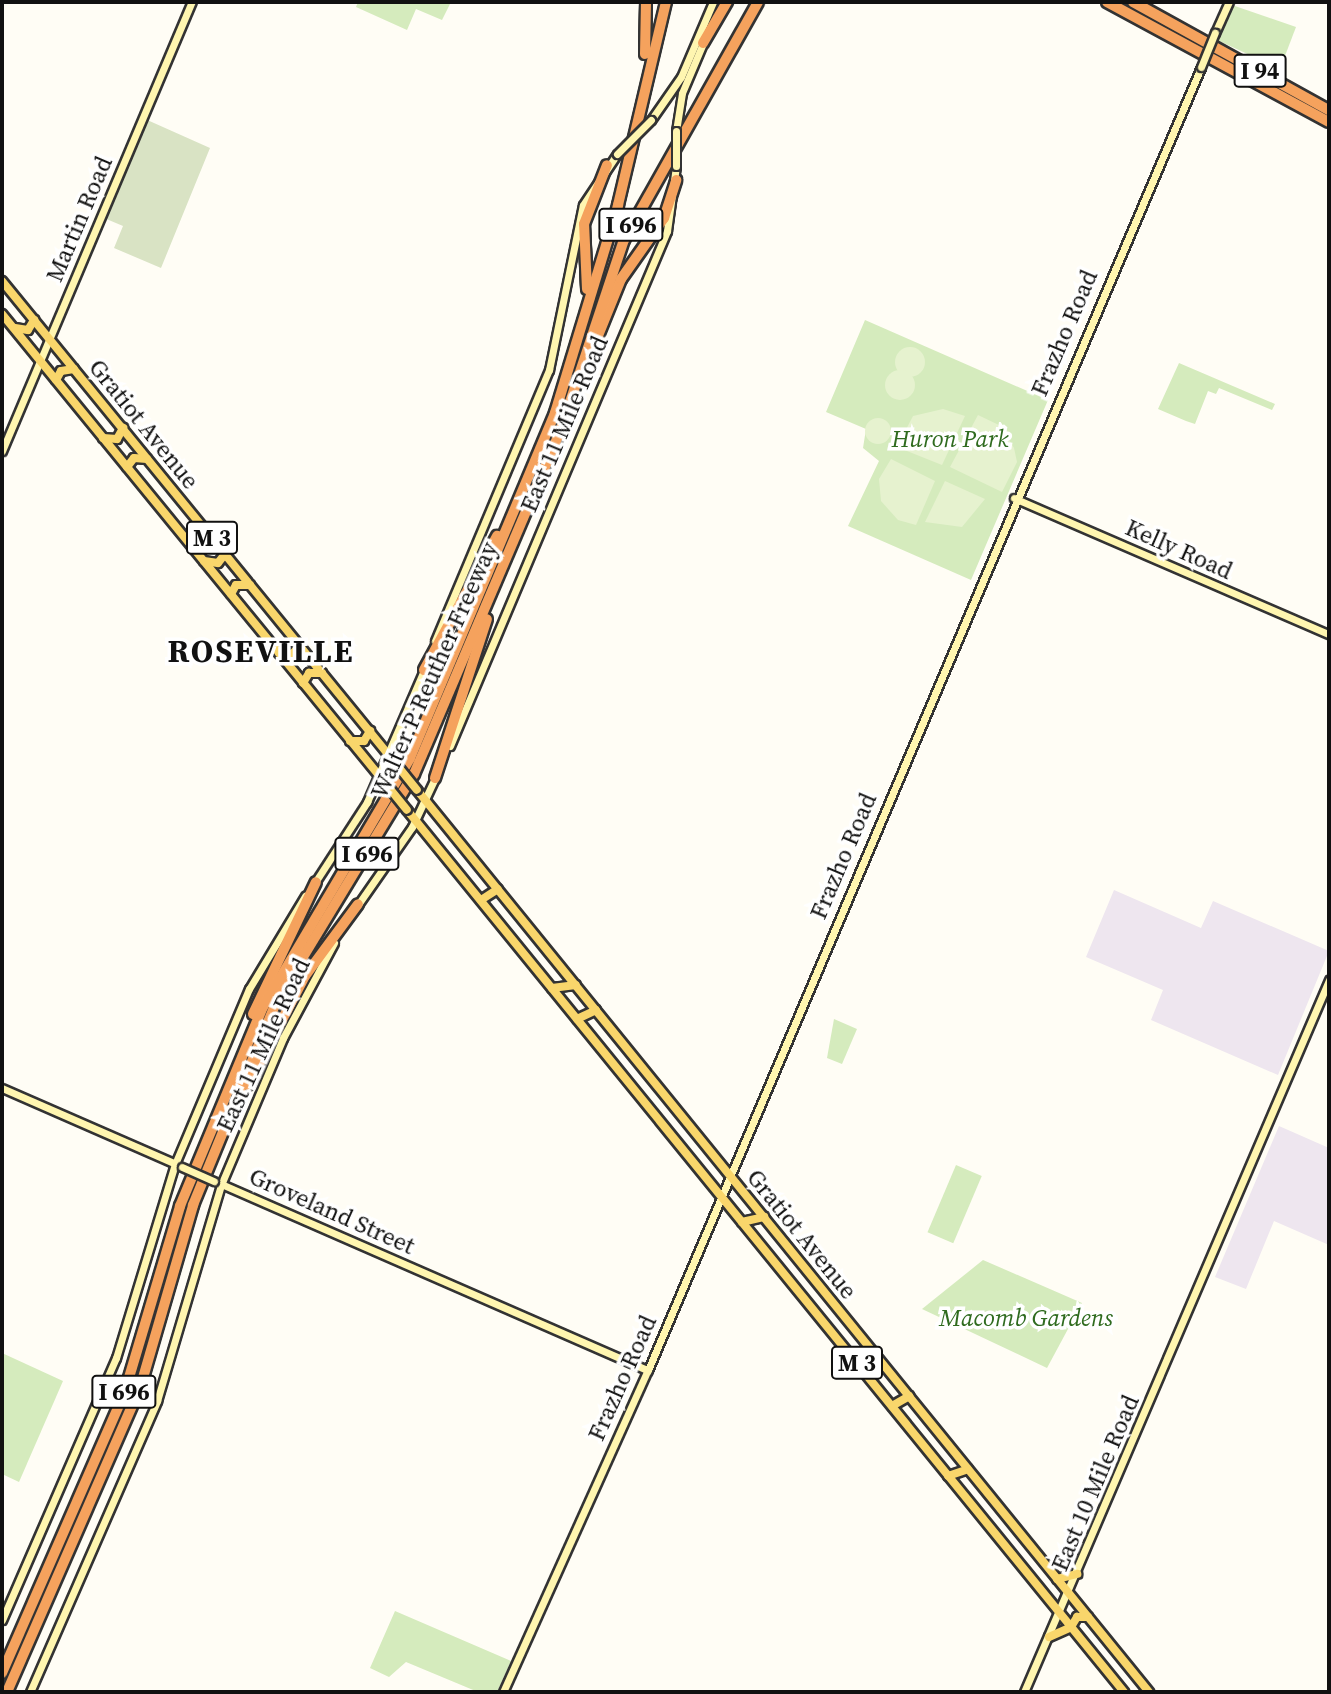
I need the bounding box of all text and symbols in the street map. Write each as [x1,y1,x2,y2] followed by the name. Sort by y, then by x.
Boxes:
[1232,52,1288,90] road number: I 94
[40,152,118,286] street label: Martin Road
[598,206,664,244] road number: I 696
[1025,266,1103,400] street label: Frazho Road
[514,332,614,516] street label: East 11 Mile Road
[83,353,205,495] street label: Gratiot Avenue
[892,425,1008,453] park label: Huron Park
[1121,513,1237,585] street label: Kelly Road
[186,518,238,558] road number: M 3
[364,537,504,803] street label: Walter P Reuther Freeway
[169,632,353,670] district label: ROSEVILLE
[804,789,882,923] street label: Frazho Road
[334,834,400,874] road number: I 696
[210,954,316,1136] street label: East 11 Mile Road
[245,1162,419,1260] street label: Groveland Street
[741,1163,863,1305] street label: Gratiot Avenue
[939,1304,1113,1332] park label: Macomb Gardens
[582,1311,662,1445] street label: Frazho Road
[831,1344,883,1382] road number: M 3
[91,1372,157,1412] road number: I 696
[1045,1391,1145,1575] street label: East 10 Mile Road

